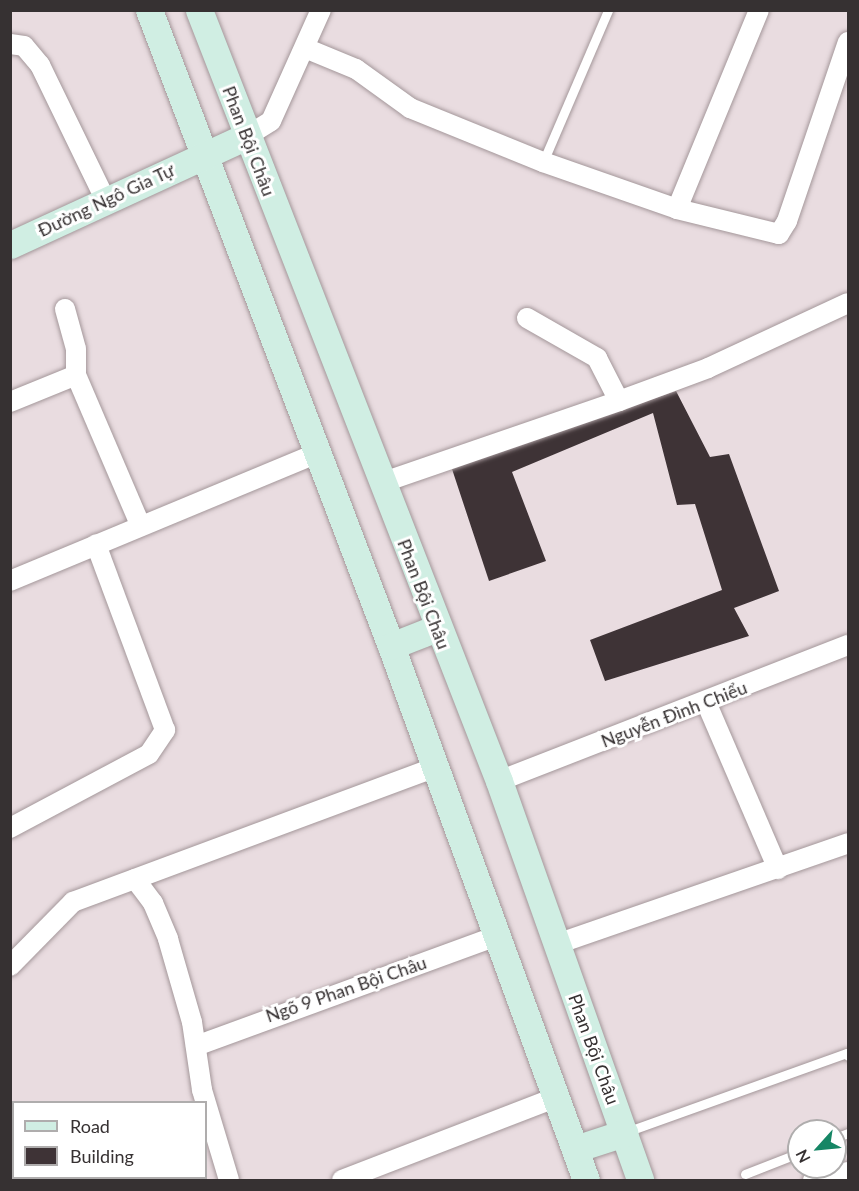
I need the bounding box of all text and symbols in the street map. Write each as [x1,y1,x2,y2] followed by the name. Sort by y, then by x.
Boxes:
[218,83,280,199] street label: Phan Bội Châu
[34,159,178,241] street label: Đường Ngô Gia Tự
[393,536,455,652] street label: Phan Bội Châu
[598,676,750,752] street label: Nguyễn Đình Chiểu
[263,951,429,1027] street label: Ngõ 9 Phan Bội Châu
[564,991,624,1107] street label: Phan Bội Châu
[12,1101,207,1179] legend
[70,1115,110,1137] text: Road
[787,1119,847,1179] north arrow
[70,1145,134,1167] text: Building
[791,1147,814,1166] text: N

